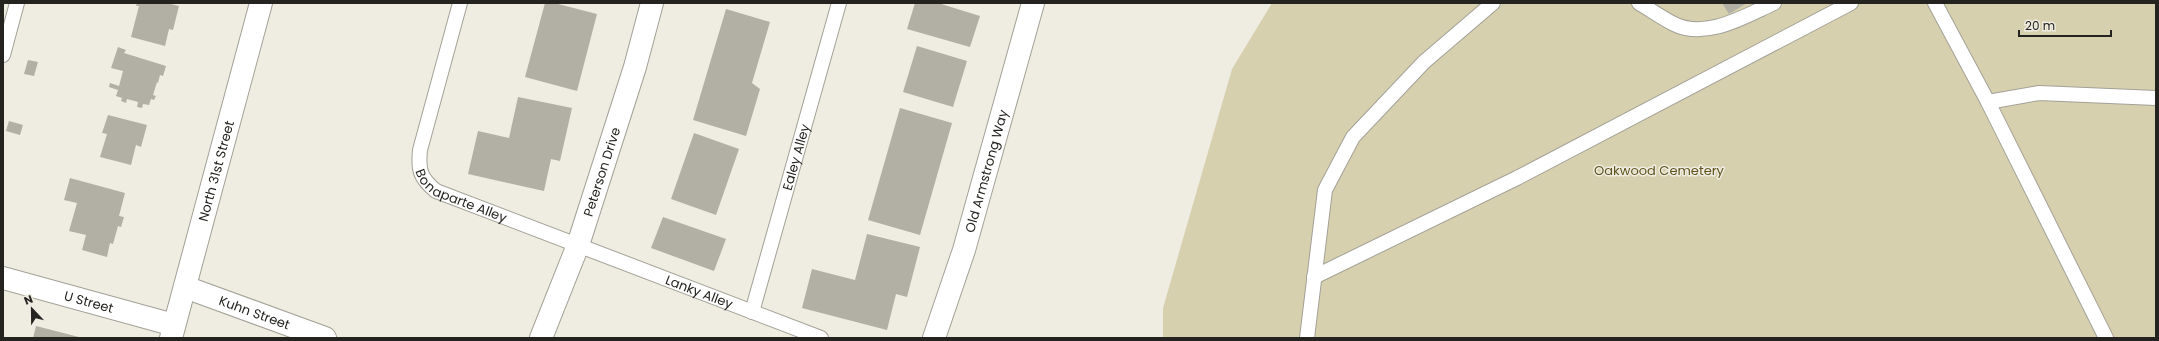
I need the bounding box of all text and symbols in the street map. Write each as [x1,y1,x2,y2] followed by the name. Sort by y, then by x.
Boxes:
[2019,12,2111,38] scale bar
[2025,17,2055,34] text: 20 m
[960,107,1012,235] street label: Old Armstrong Way
[193,118,239,224] street label: North 31st Street
[777,121,814,192] street label: Ealey Alley
[578,125,625,219] street label: Peterson Drive
[1594,161,1725,180] park label: Oakwood Cemetery
[411,166,510,227] street label: Bonaparte Alley
[663,270,736,313] street label: Lanky Alley
[62,286,116,317] street label: U Street
[12,289,52,329] north arrow
[21,291,35,309] text: N
[216,291,293,334] street label: Kuhn Street

